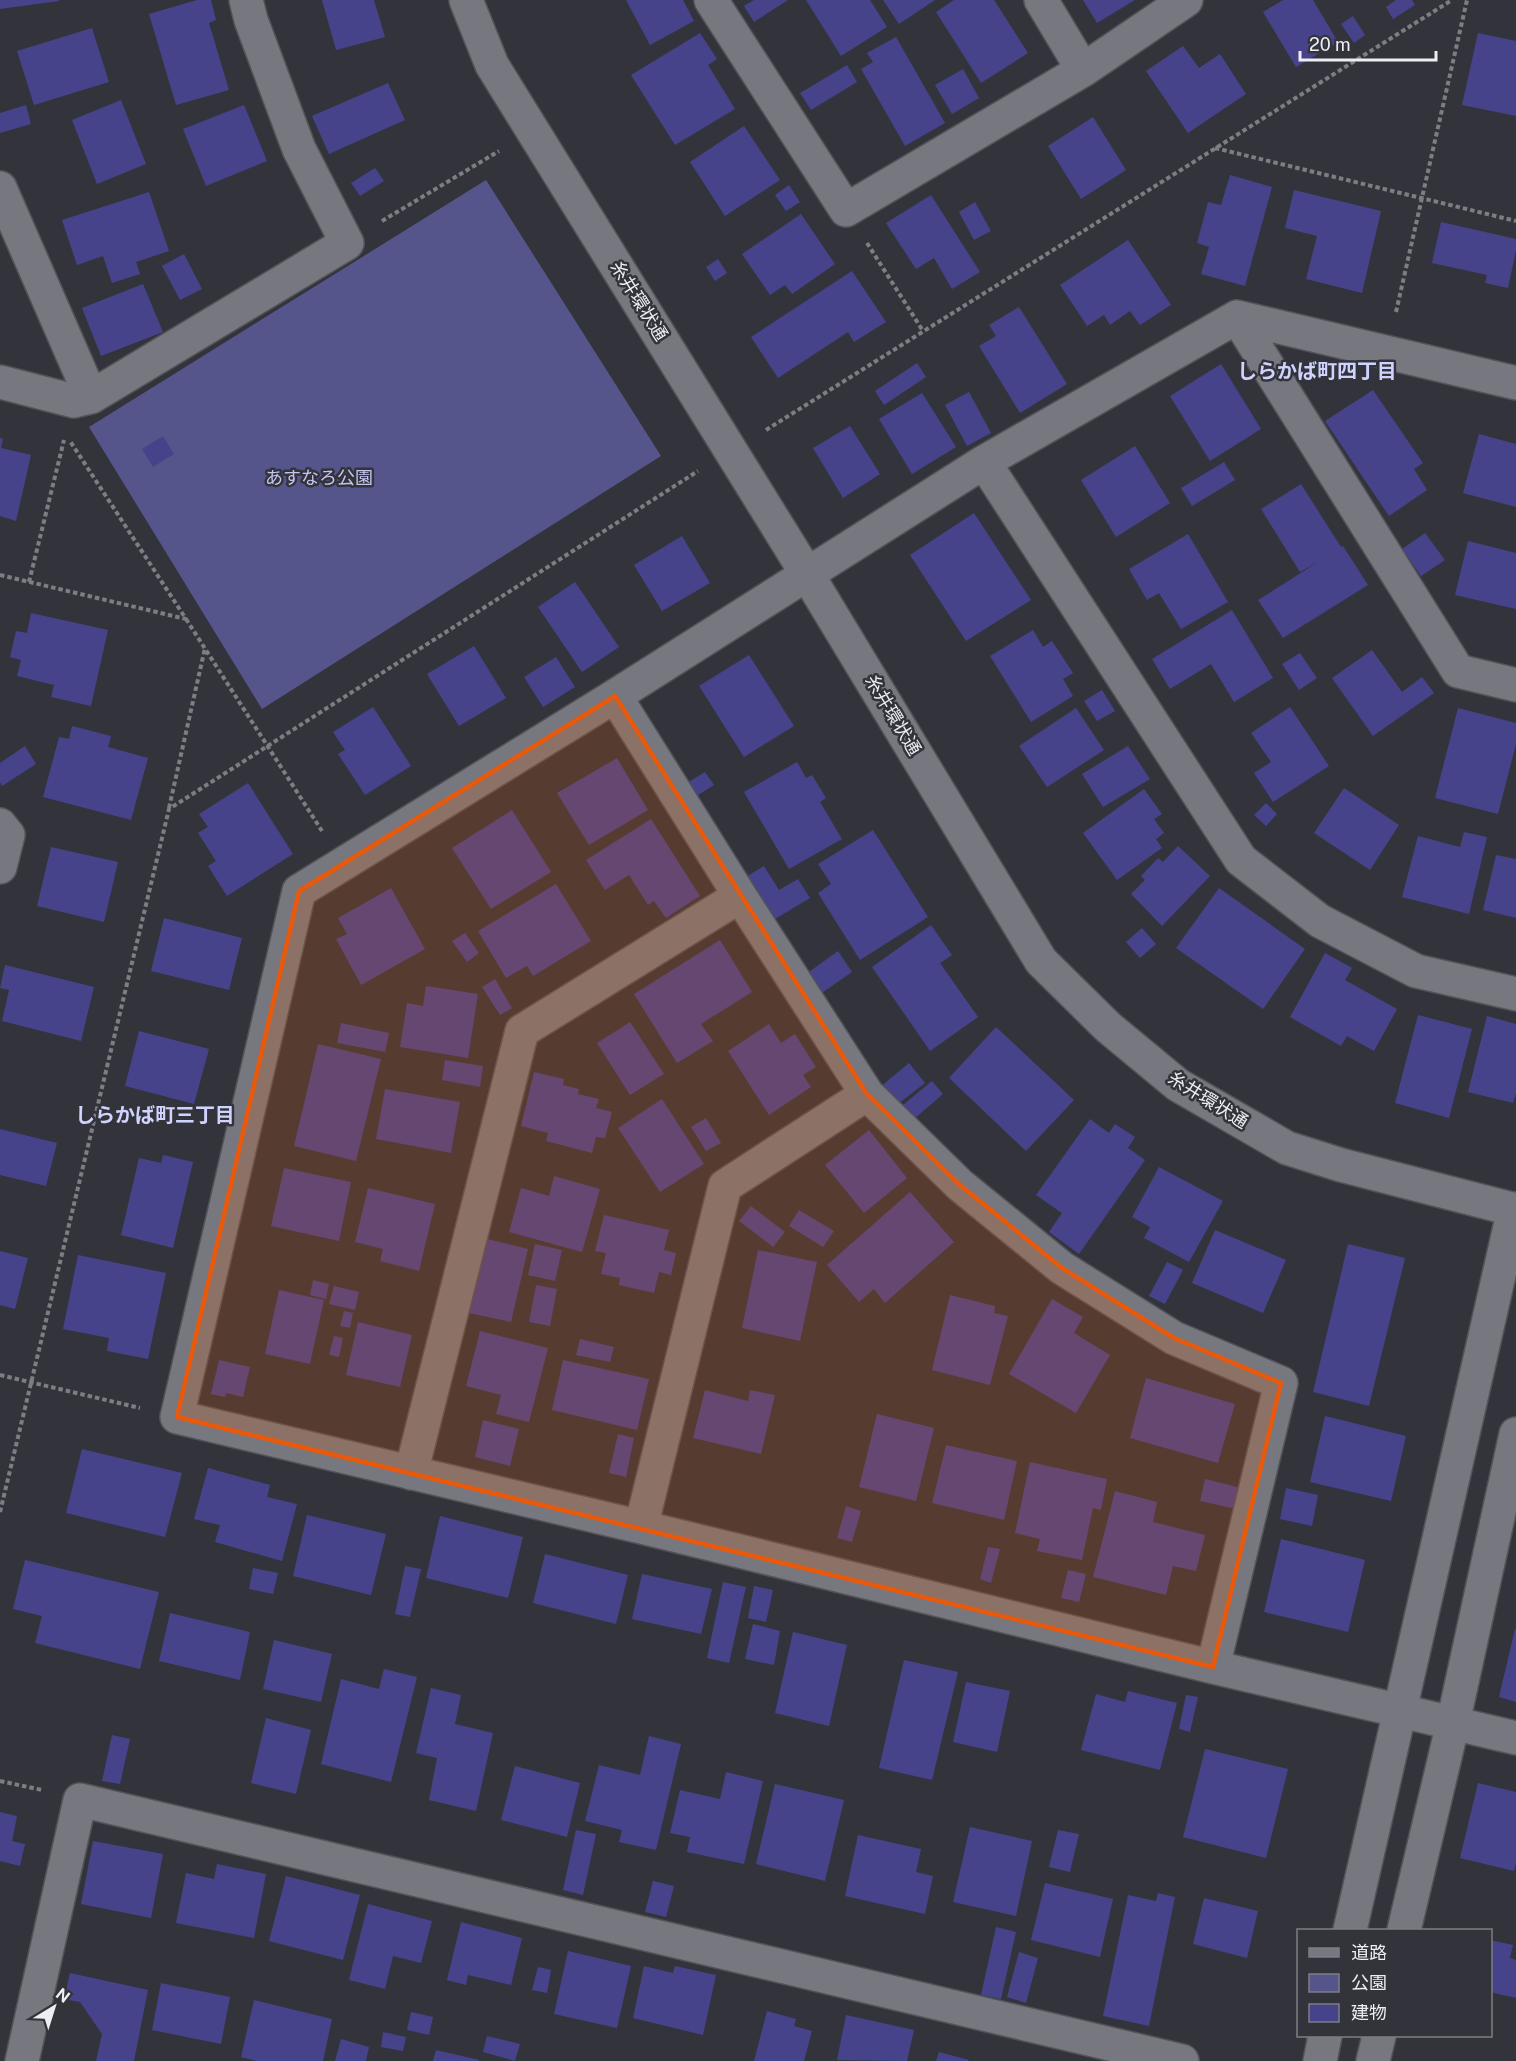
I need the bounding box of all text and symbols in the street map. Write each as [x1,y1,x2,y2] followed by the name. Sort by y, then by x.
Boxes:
[1300,24,1436,62] scale bar
[1309,34,1351,55] text: 20 m
[607,257,672,344] street label: 糸井環状通
[1237,359,1397,383] district label: しらかば町四丁目
[265,467,373,488] park label: あすなろ公園
[861,671,926,759] street label: 糸井環状通
[1165,1067,1252,1132] street label: 糸井環状通
[75,1103,235,1127] district label: しらかば町三丁目
[1297,1929,1492,2037] legend
[1351,1942,1387,1963] text: 道路
[1351,1972,1387,1993] text: 公園
[24,1977,84,2037] north arrow
[52,1984,74,2007] text: N
[1351,2002,1387,2023] text: 建物

